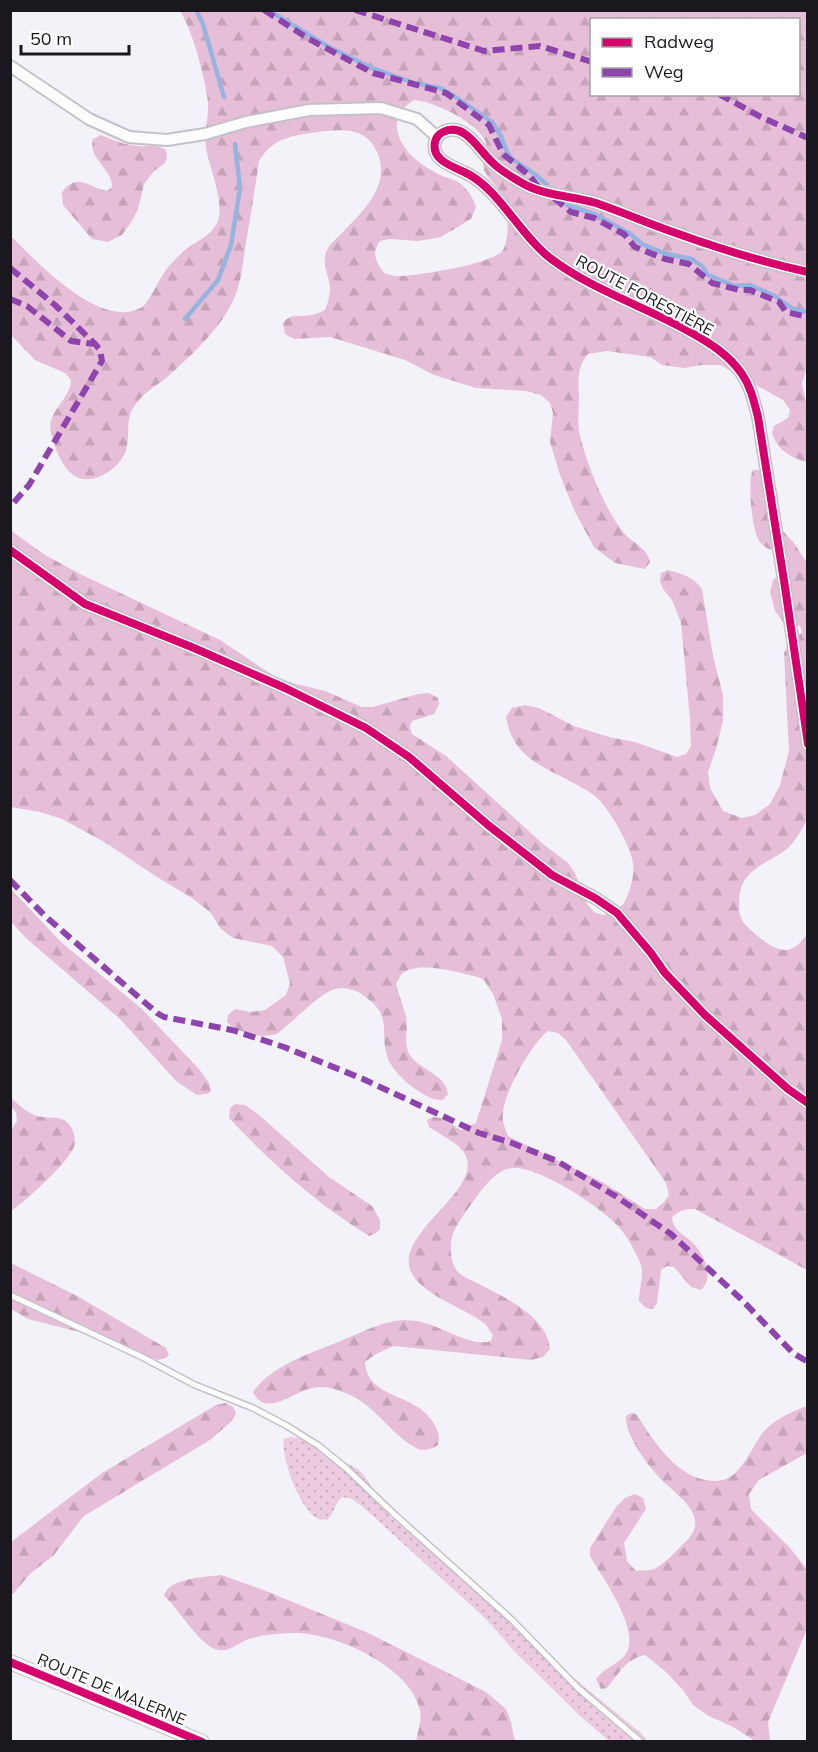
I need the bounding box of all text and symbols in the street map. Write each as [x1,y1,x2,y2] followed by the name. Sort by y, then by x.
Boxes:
[21,18,129,56] scale bar
[590,18,800,96] legend
[30,27,72,50] text: 50 m
[644,30,714,53] text: Radweg
[644,60,684,83] text: Weg
[573,250,717,340] street label: ROUTE FORESTIÈRE
[35,1649,189,1729] street label: ROUTE DE MALERNE

